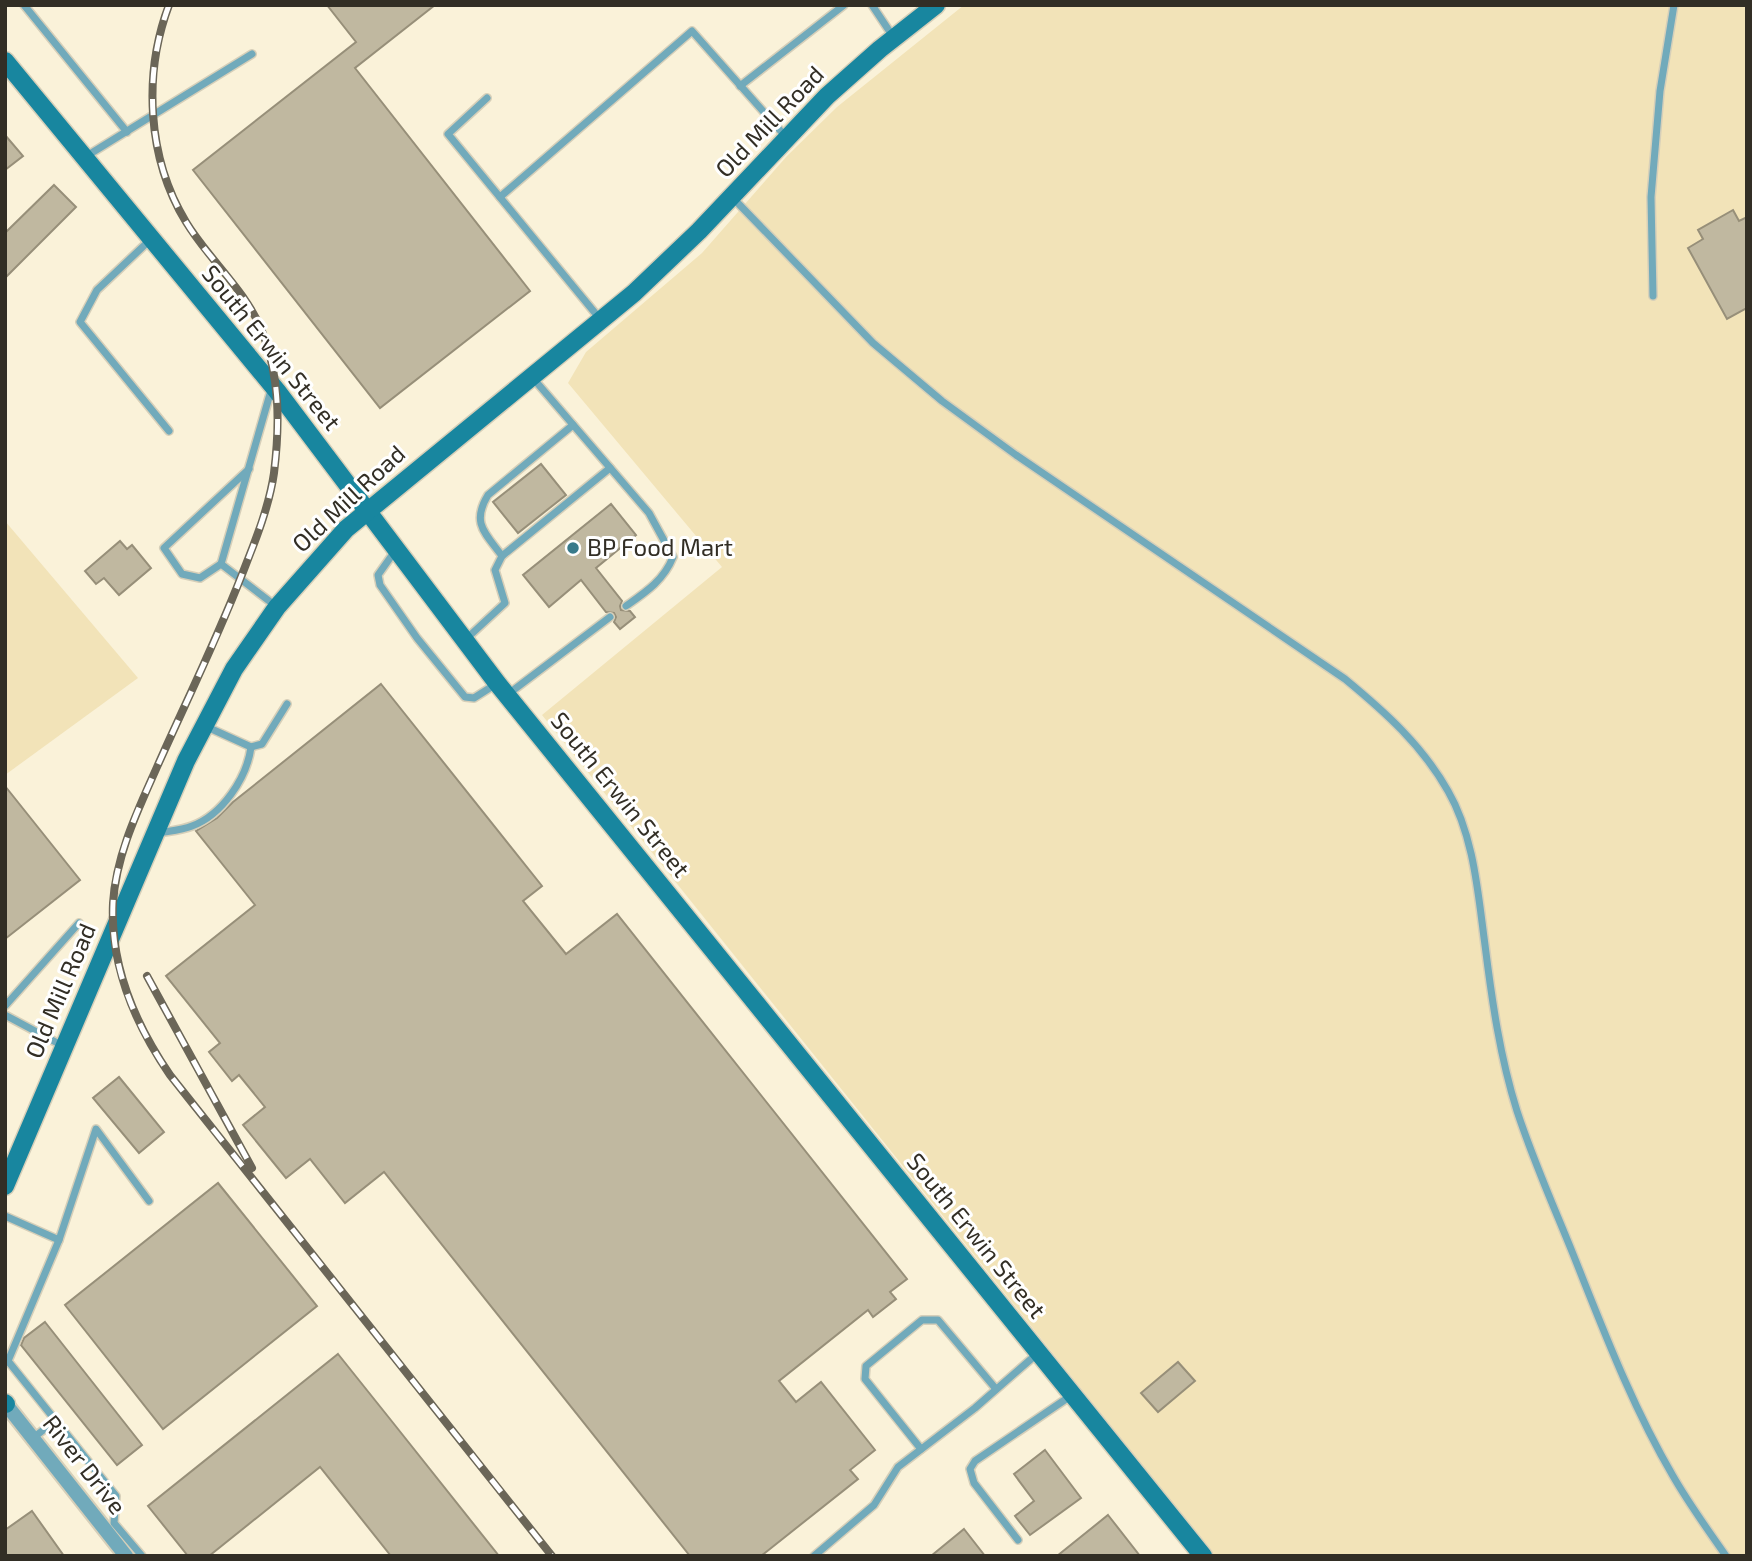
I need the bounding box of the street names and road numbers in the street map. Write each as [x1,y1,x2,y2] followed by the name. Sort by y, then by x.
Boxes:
[709,59,829,183] street label: Old Mill Road
[197,259,348,435] street label: South Erwin Street
[286,438,410,557] street label: Old Mill Road
[546,706,697,882] street label: South Erwin Street
[18,919,101,1062] street label: Old Mill Road
[902,1147,1053,1323] street label: South Erwin Street
[38,1409,133,1519] street label: River Drive

